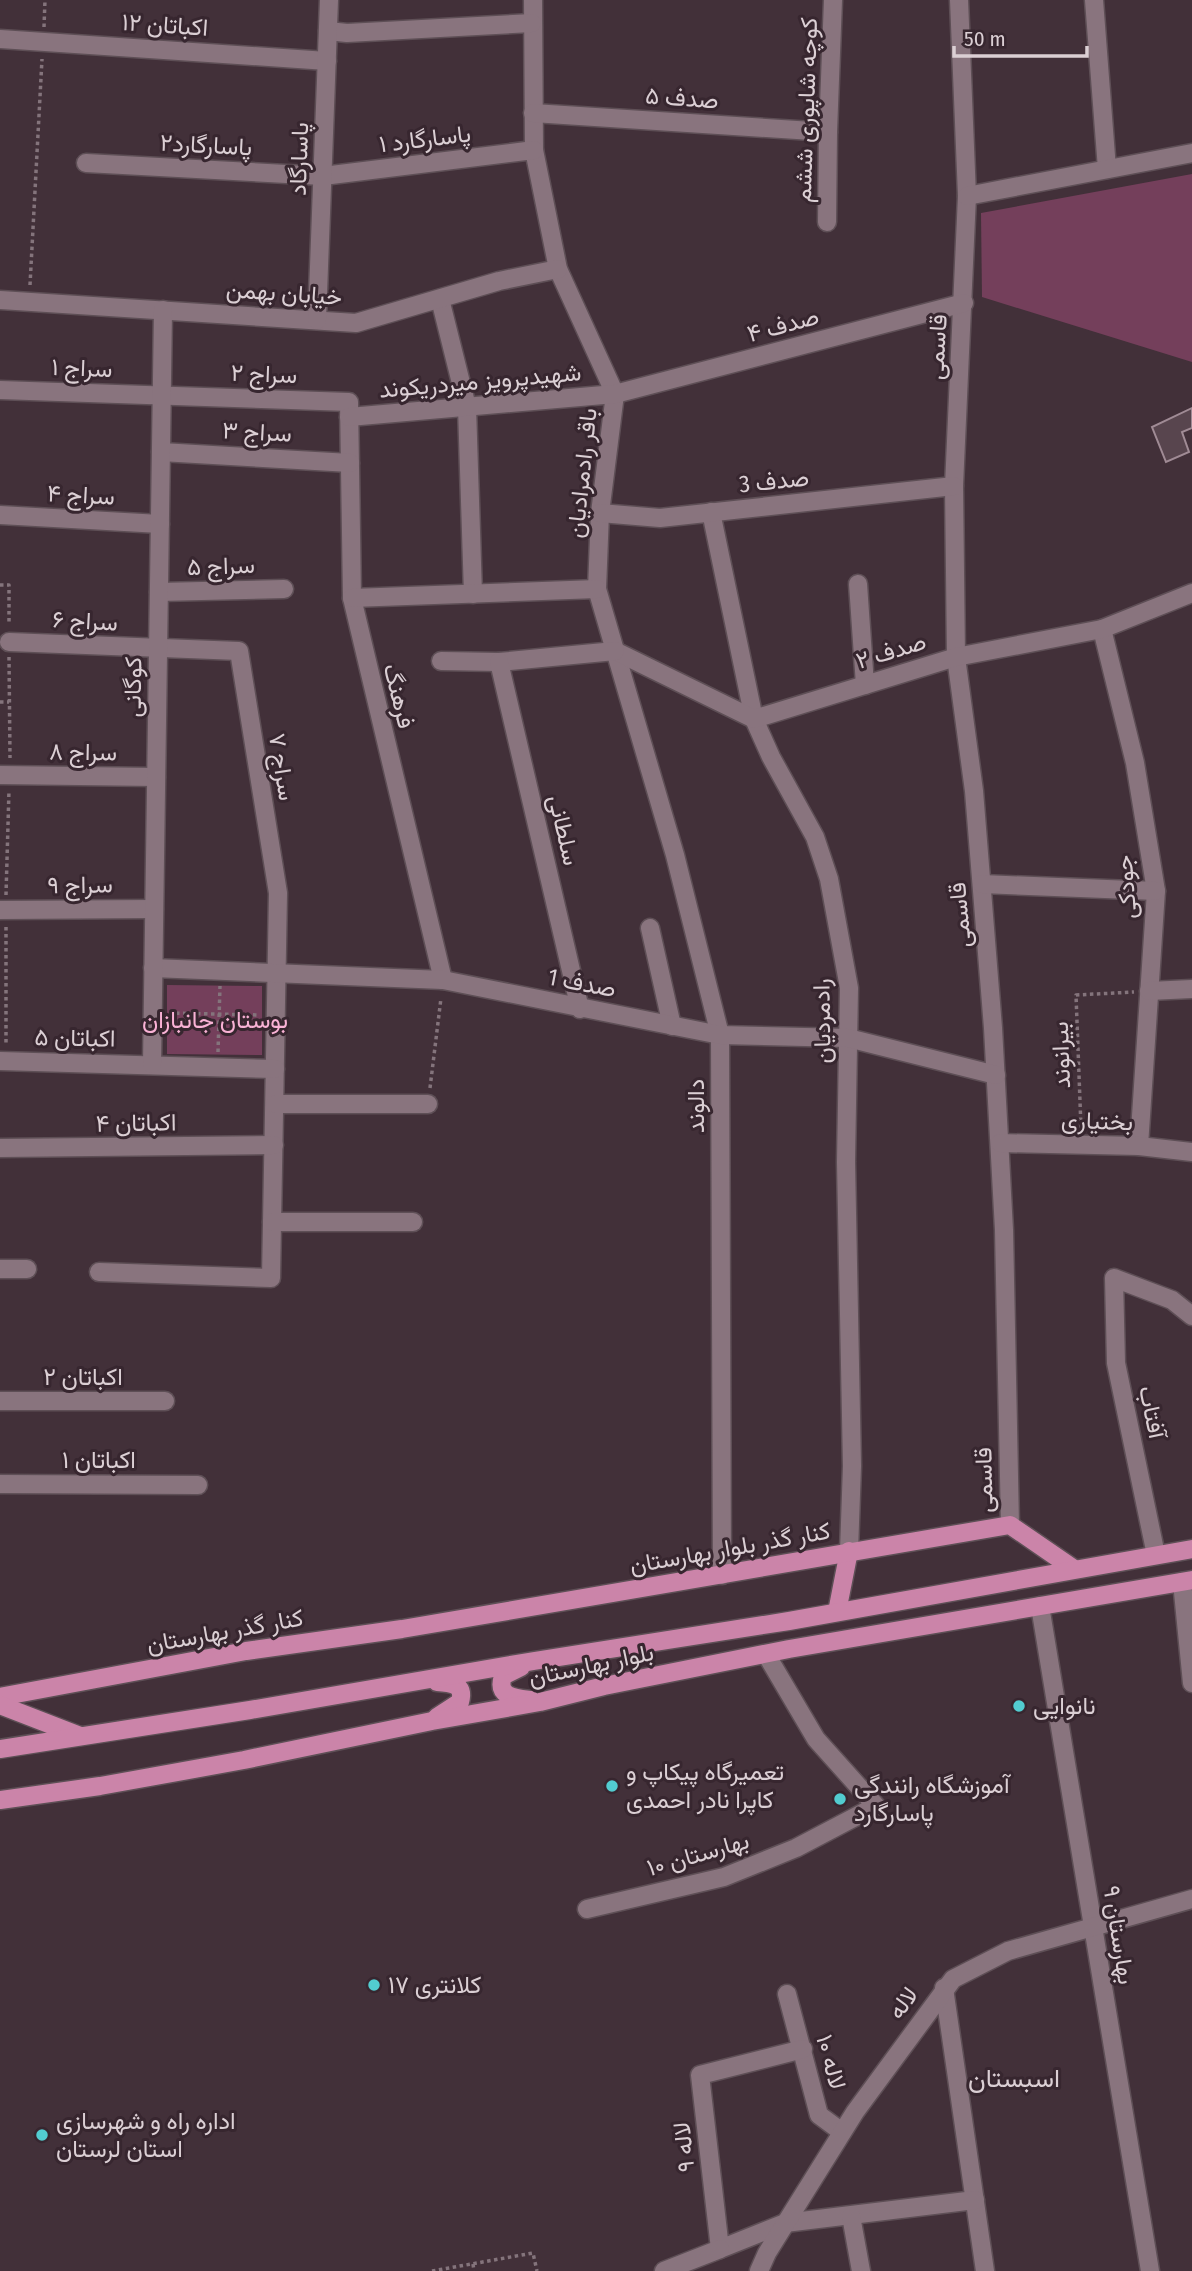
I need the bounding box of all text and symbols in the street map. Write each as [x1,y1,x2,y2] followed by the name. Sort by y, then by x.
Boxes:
[121,8,209,42] street label: اکباتان ۱۲
[954,14,1087,58] scale bar
[789,17,825,203] street label: کوچه شاپوری ششم
[964,26,1006,52] text: 50 m
[644,81,720,115] street label: صدف ۵
[377,119,473,161] street label: پاسارگارد ۱
[284,122,316,196] street label: پاسارگاد
[159,129,253,163] street label: پاسارگارد۲
[225,275,343,312] street label: خیابان بهمن
[744,302,822,348] street label: صدف ۴
[921,313,953,381] street label: قاسمی
[51,353,113,385] street label: سراج ۱
[378,358,582,406] street label: شهیدپرویز میردریکوند
[230,359,298,391] street label: سراج ۲
[561,407,604,539] street label: باقر رادمرادیان
[221,416,293,450] street label: سراج ۳
[738,463,810,499] street label: صدف 3
[46,479,115,513] street label: سراج ۴
[187,551,256,583] street label: سراج ۵
[51,605,118,639] street label: سراج ۶
[853,627,929,675] street label: صدف ۲
[118,656,149,718] street label: کوگانی
[376,661,421,732] street label: فرهنگ
[261,731,301,803] street label: سراج ۷
[49,737,117,769] street label: سراج ۸
[542,792,586,868] street label: سلطانی
[1110,854,1143,920] street label: جودکی
[47,870,113,902] street label: سراج ۹
[943,881,977,949] street label: قاسمی
[546,963,618,1003] street label: صدف 1
[807,978,838,1064] street label: رادمردیان
[142,1006,288,1035] park label: بوستان جانبازان
[1046,1021,1077,1089] street label: بیرانوند
[34,1023,116,1053] street label: اکباتان ۵
[682,1079,711,1133] street label: دالوند
[1060,1106,1134,1137] street label: بختیاری
[95,1108,177,1138] street label: اکباتان ۴
[43,1363,123,1391] street label: اکباتان ۲
[1133,1383,1172,1443] street label: آفتاب
[62,1446,136,1474] street label: اکباتان ۱
[969,1447,999,1513] street label: قاسمی
[627,1517,833,1580] street label: کنار گذر بلوار بهارستان
[145,1603,306,1660] street label: کنار گذر بهارستان
[526,1638,656,1693] street label: بلوار بهارستان
[1033,1692,1096,1721] place label: نانوایی
[1011,1698,1027,1714] marker: نانوایی
[626,1758,784,1816] place label: تعمیرگاه پیکاپ و کاپرا نادر احمدی
[854,1771,1012,1829] place label: آموزشگاه رانندگی پاسارگارد
[604,1778,620,1794] marker: تعمیرگاه پیکاپ و کاپرا نادر احمدی
[832,1791,848,1807] marker: آموزشگاه رانندگی پاسارگارد
[644,1826,753,1883] street label: بهارستان ۱۰
[1096,1884,1141,1986] street label: بهارستان ۹
[388,1971,481,2000] place label: کلانتری ۱۷
[366,1977,382,1993] marker: کلانتری ۱۷
[882,1981,924,2025] street label: لاله
[810,2031,852,2093] street label: لاله ۱۰
[968,2063,1060,2094] district label: اسبستان
[56,2107,236,2164] place label: اداره راه و شهرسازی استان لرستان
[667,2121,701,2173] street label: لاله ۹
[34,2127,50,2143] marker: اداره راه و شهرسازی استان لرستان

